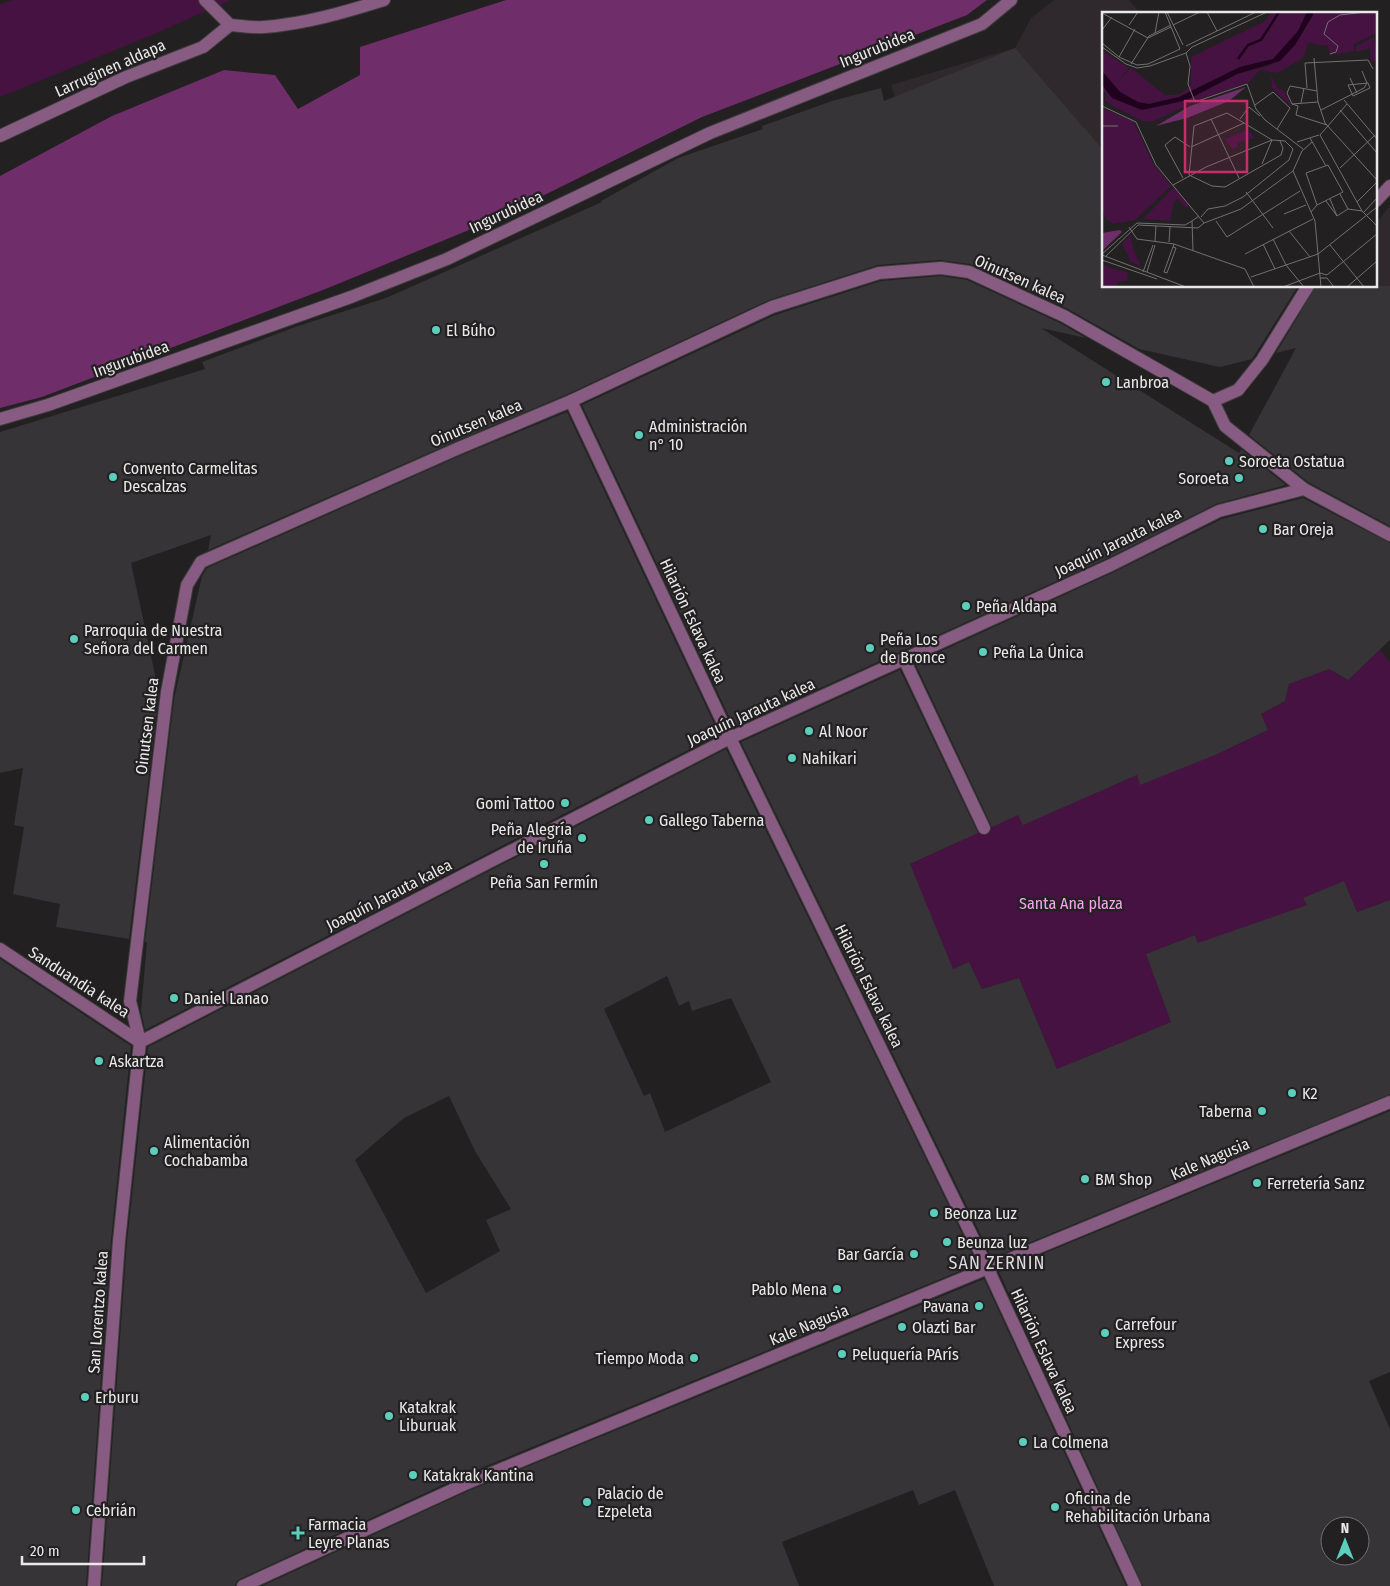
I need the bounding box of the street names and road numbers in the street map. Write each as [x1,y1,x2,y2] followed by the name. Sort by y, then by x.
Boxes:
[837,24,917,72] street label: Ingurubidea
[52,35,168,101] street label: Larruginen aldapa
[466,187,546,237] street label: Ingurubidea
[972,250,1069,308] street label: Oinutsen kalea
[91,337,172,381] street label: Ingurubidea
[427,395,525,451] street label: Oinutsen kalea
[1052,503,1185,581] street label: Joaquín Jarauta kalea
[656,556,730,686] street label: Hilarión Eslava kalea
[684,674,818,750] street label: Joaquín Jarauta kalea
[132,676,162,776] street label: Oinutsen kalea
[323,855,455,935] street label: Joaquín Jarauta kalea
[831,921,907,1051] street label: Hilarión Eslava kalea
[25,942,133,1022] street label: Sanduandia kalea
[1168,1134,1252,1184] street label: Kale Nagusia
[84,1250,112,1374] street label: San Lorentzo kalea
[1007,1286,1081,1416] street label: Hilarión Eslava kalea
[767,1300,851,1349] street label: Kale Nagusia

